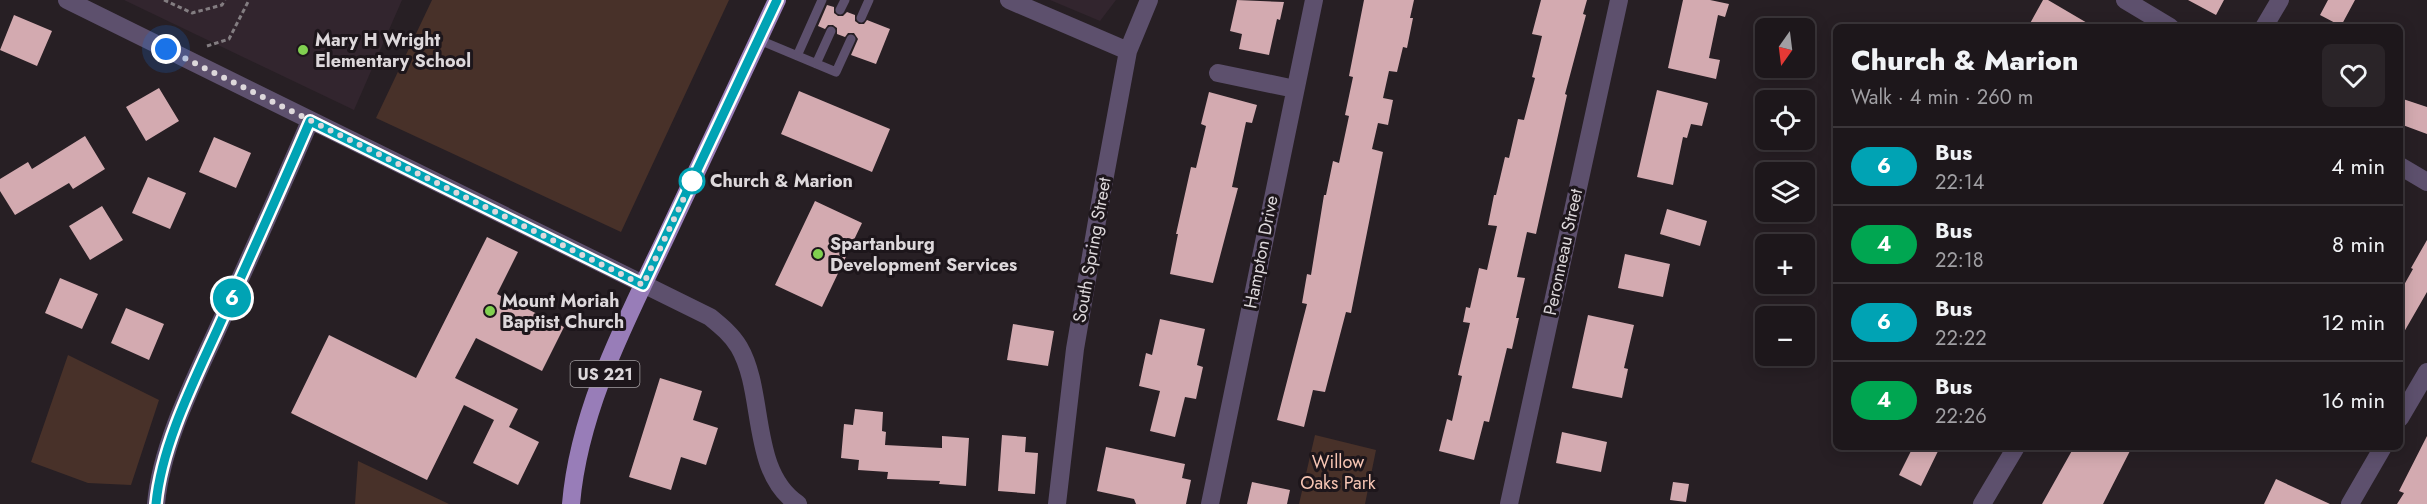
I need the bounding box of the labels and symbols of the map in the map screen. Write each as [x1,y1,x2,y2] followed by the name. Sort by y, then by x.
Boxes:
[1755,18,1815,78] north arrow
[315,27,471,74] place label: Mary H Wright Elementary School
[151,34,181,64] your location
[296,43,310,57] marker: Mary H Wright Elementary School
[679,168,705,194] marker: Church & Marion
[710,168,853,194] place label: Church & Marion
[1066,175,1118,325] street label: South Spring Street
[1537,186,1589,318] street label: Peronneau Street
[1237,193,1285,311] street label: Hampton Drive
[830,231,1017,278] place label: Spartanburg Development Services
[811,247,825,261] marker: Spartanburg Development Services
[212,278,252,318] line badge: 6
[502,288,624,335] place label: Mount Moriah Baptist Church
[483,304,497,318] marker: Mount Moriah Baptist Church
[570,361,640,387] road number: US 221
[1300,449,1376,496] park label: Willow Oaks Park

